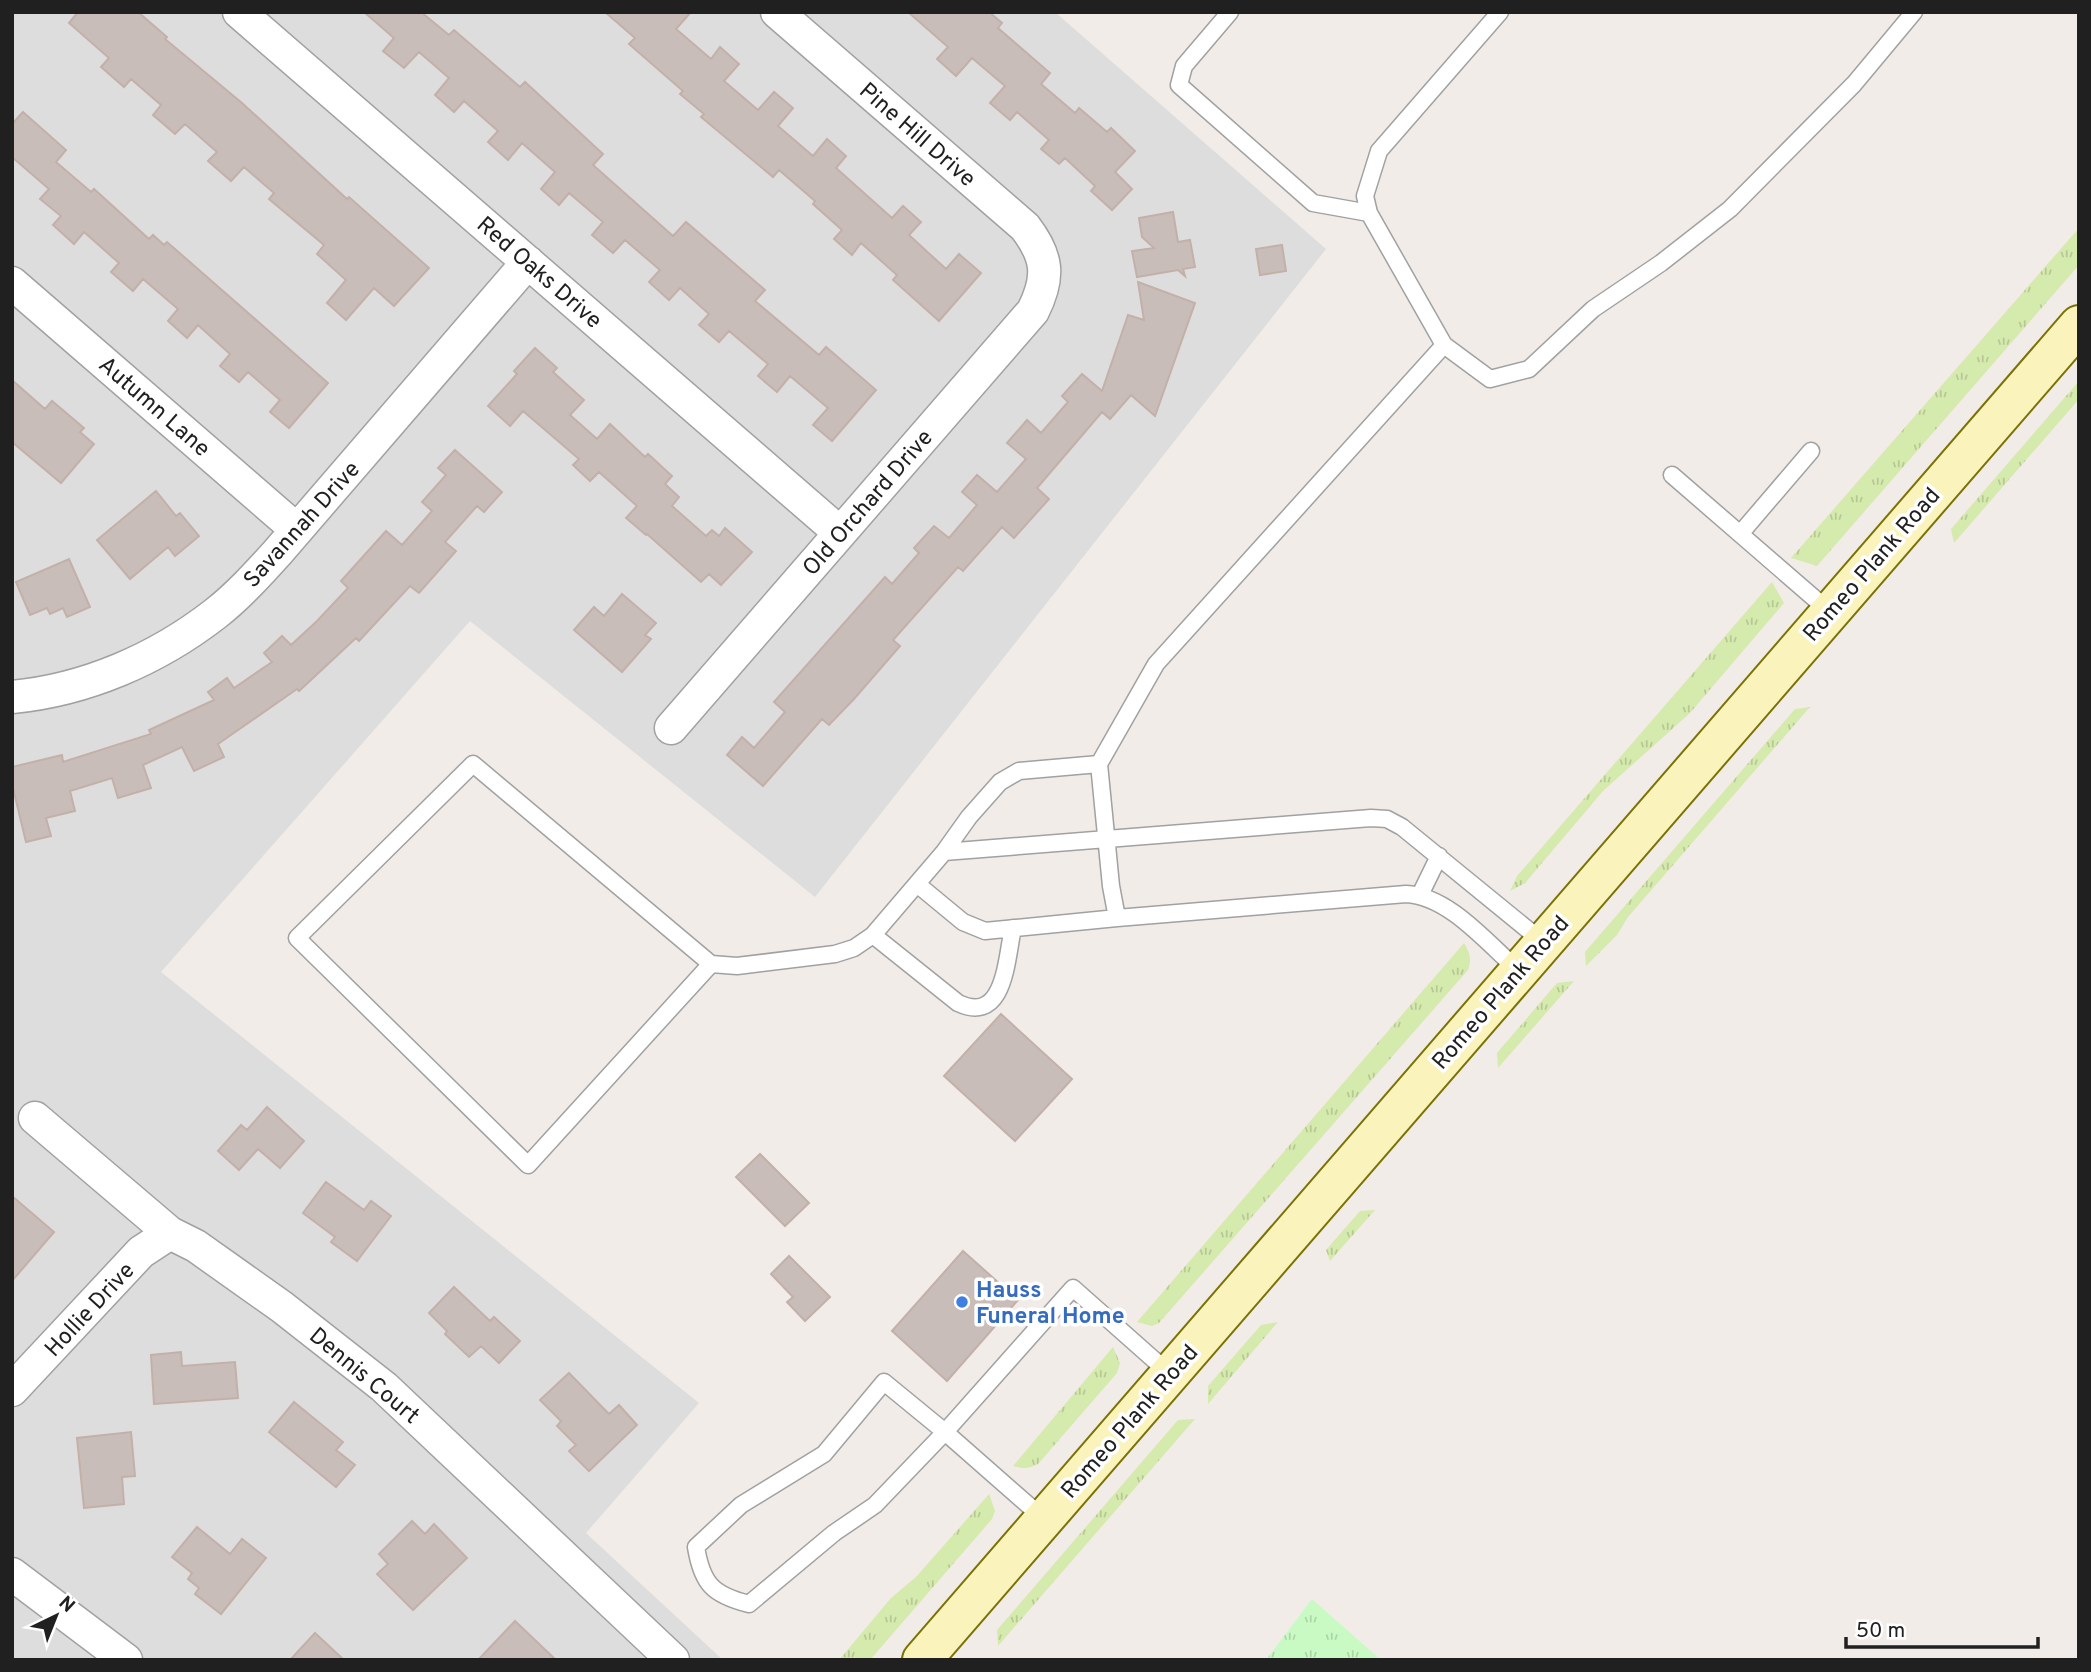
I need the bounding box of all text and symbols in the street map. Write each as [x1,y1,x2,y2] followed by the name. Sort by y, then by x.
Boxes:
[852,77,981,194] street label: Pine Hill Drive
[470,212,607,336] street label: Red Oaks Drive
[91,351,215,464] street label: Autumn Lane
[797,424,940,583] street label: Old Orchard Drive
[238,456,367,595] street label: Savannah Drive
[1798,483,1948,649] street label: Romeo Plank Road
[1427,911,1577,1077] street label: Romeo Plank Road
[40,1257,142,1364] street label: Hollie Drive
[976,1277,1125,1332] place label: Hauss Funeral Home
[954,1294,970,1310] marker: Hauss Funeral Home
[302,1322,425,1431] street label: Dennis Court
[1056,1340,1206,1506] street label: Romeo Plank Road
[21,1581,91,1651] north arrow
[53,1592,79,1618] text: N
[1846,1606,2038,1650] scale bar
[1856,1618,1905,1645] text: 50 m

